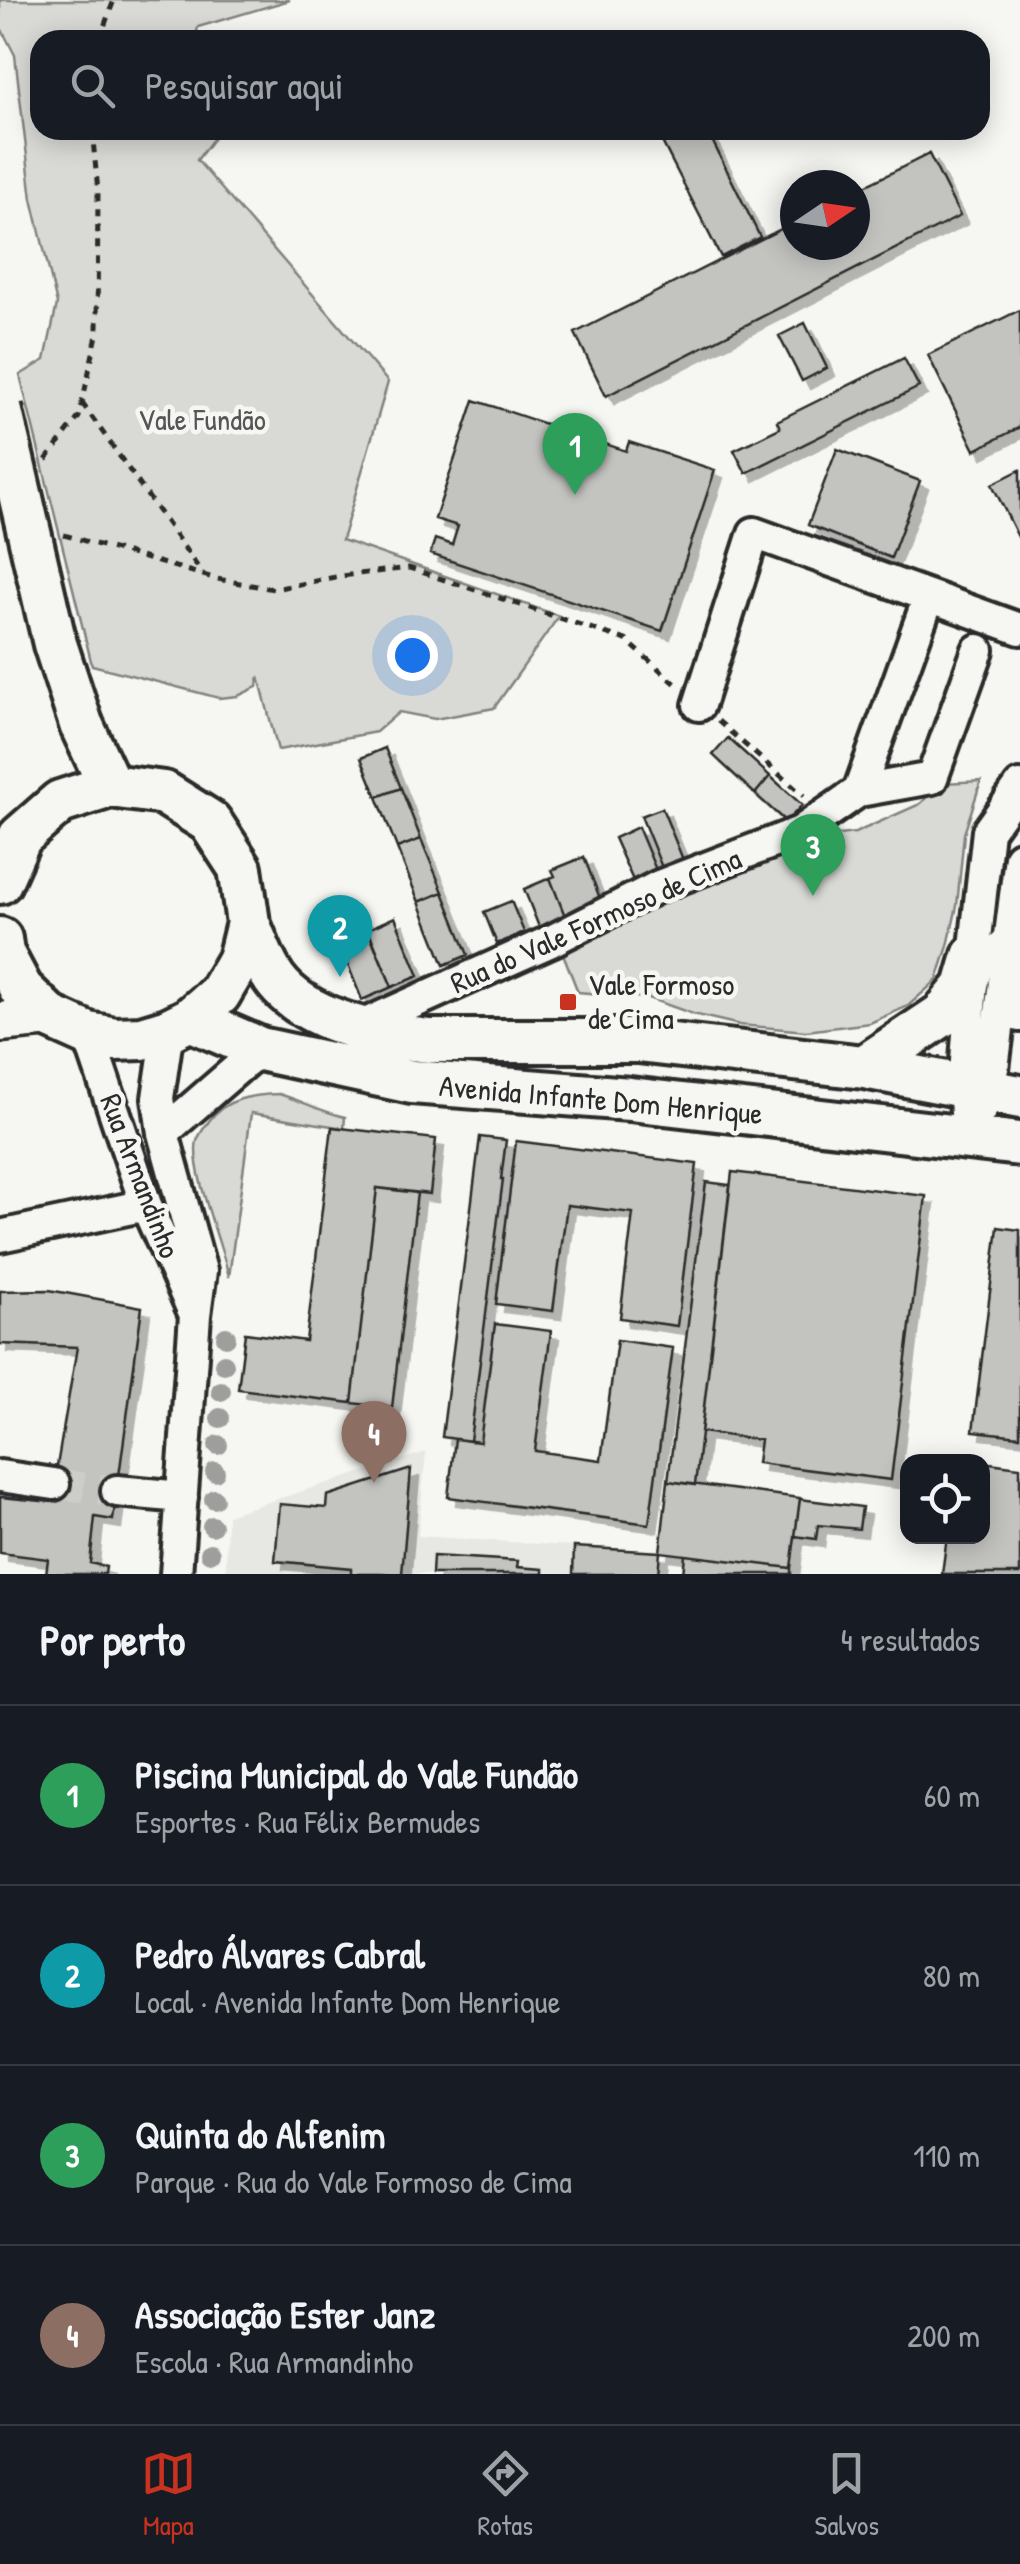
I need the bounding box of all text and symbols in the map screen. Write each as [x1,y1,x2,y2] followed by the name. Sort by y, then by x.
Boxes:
[30,30,990,140] search box
[65,58,120,113] icon: search
[145,59,343,111] text: Pesquisar aqui
[780,170,870,260] north arrow
[138,399,266,439] park label: Vale Fundão
[542,412,608,495] pin: 1
[387,630,438,681] your location
[780,814,846,896] pin: 3
[445,841,747,1001] street label: Rua do Vale Formoso de Cima
[308,894,372,977] pin: 2
[588,967,734,1038] place label: Vale Formoso de Cima
[557,991,579,1013] marker: Vale Formoso de Cima
[438,1065,764,1133] street label: Avenida Infante Dom Henrique
[91,1088,191,1264] street label: Rua Armandinho
[342,1400,406,1483] pin: 4
[900,1454,990,1544] map controls
[900,1454,990,1544] button: locate
[40,1611,185,1668] text: Por perto
[841,1618,980,1661] text: 4 resultados
[135,1748,578,1800] text: Piscina Municipal do Vale Fundão
[67,1774,78,1817] text: 1
[924,1774,980,1817] text: 60 m
[135,1800,480,1843] text: Esportes · Rua Félix Bermudes
[135,1928,425,1980] text: Pedro Álvares Cabral
[65,1954,80,1997] text: 2
[923,1954,980,1997] text: 80 m
[135,1980,560,2023] text: Local · Avenida Infante Dom Henrique
[135,2108,385,2160] text: Quinta do Alfenim
[65,2134,80,2177] text: 3
[913,2134,980,2177] text: 110 m
[135,2160,572,2203] text: Parque · Rua do Vale Formoso de Cima
[135,2288,435,2340] text: Associação Ester Janz
[66,2314,79,2357] text: 4
[907,2314,980,2357] text: 200 m
[135,2340,413,2383] text: Escola · Rua Armandinho
[141,2446,196,2544] tab: Mapa
[478,2446,533,2544] tab: Rotas
[815,2446,879,2544] tab: Salvos

